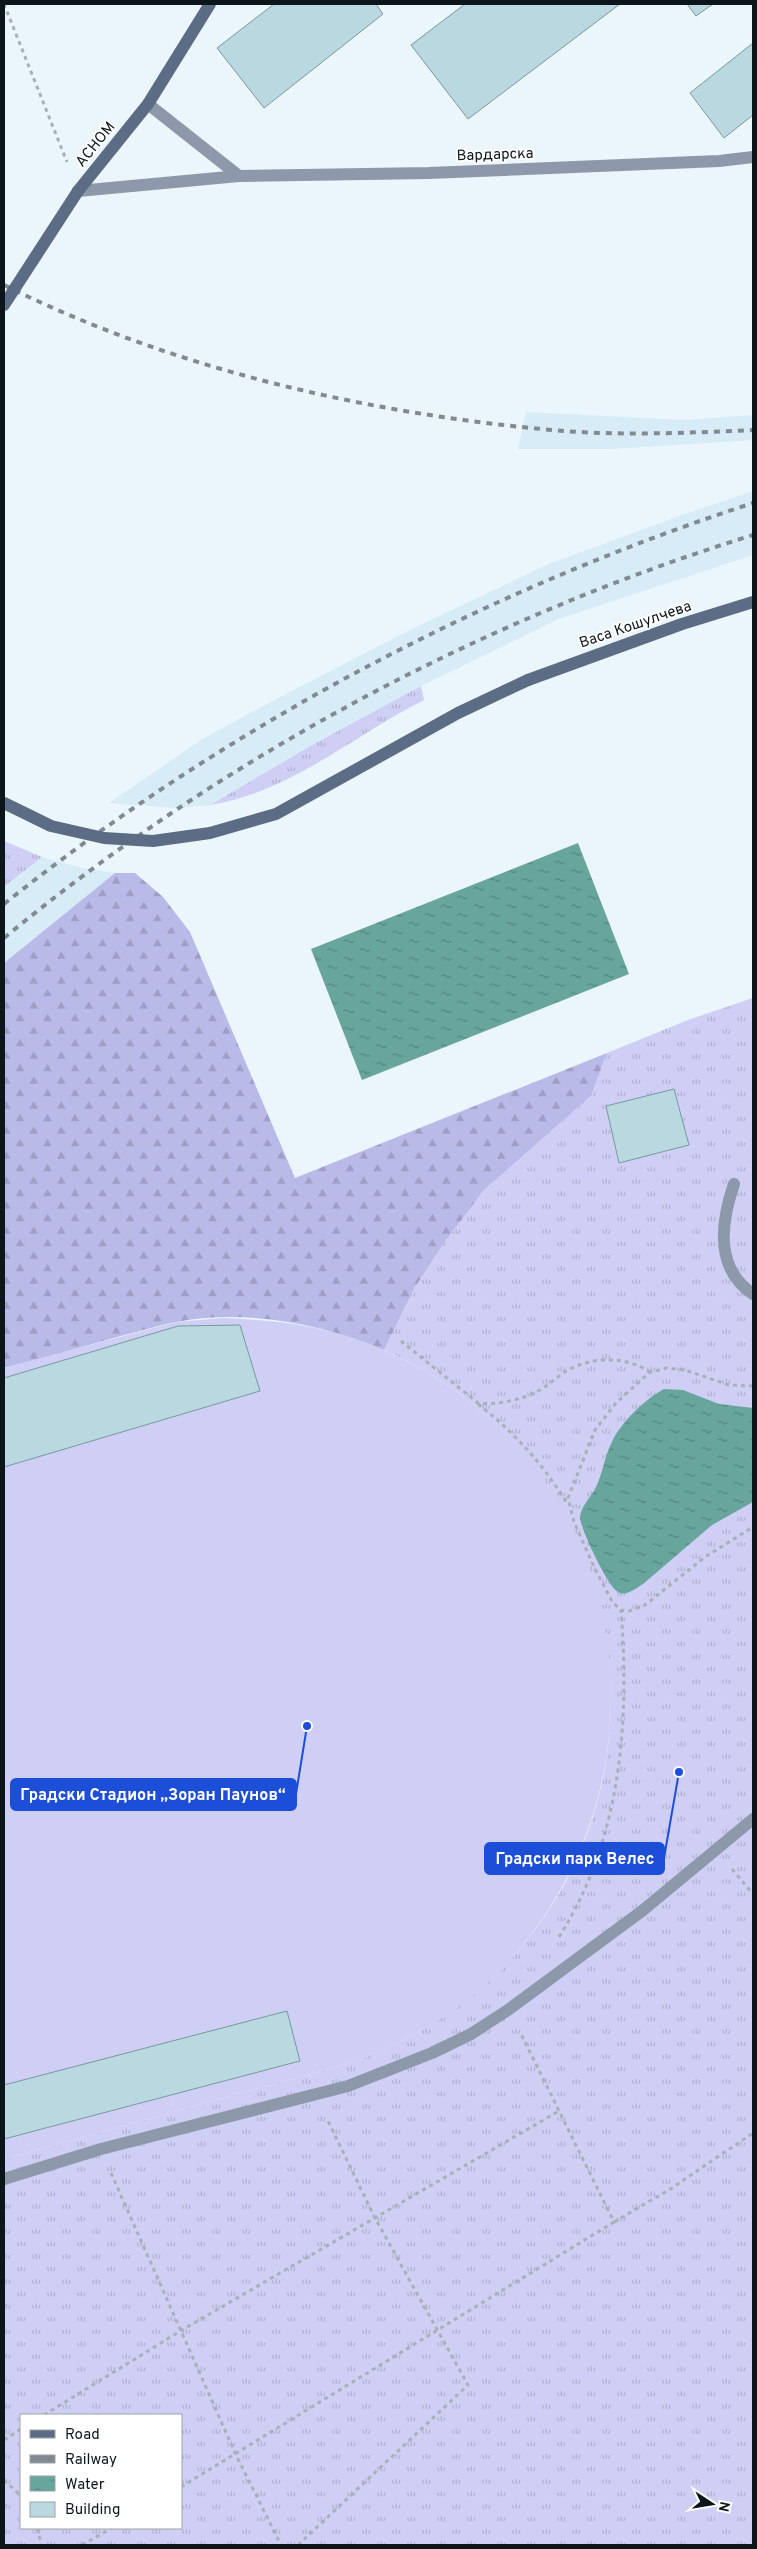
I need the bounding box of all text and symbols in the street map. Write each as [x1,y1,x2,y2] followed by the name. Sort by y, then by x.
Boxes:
[72,118,120,171] street label: АСНОМ
[456,145,534,166] street label: Вардарска
[577,597,694,654] street label: Васа Кошулчева
[11,1779,296,1810] callout: Градски Стадион „Зоран Паунов“
[20,1786,286,1806] text: Градски Стадион „Зоран Паунов“
[485,1843,664,1874] callout: Градски парк Велес
[496,1850,654,1870] text: Градски парк Велес
[20,2414,182,2529] legend
[65,2426,100,2445] text: Road
[65,2451,117,2470] text: Railway
[65,2476,105,2495] text: Water
[687,2479,737,2529] north arrow
[714,2500,733,2513] text: N
[65,2501,120,2520] text: Building

